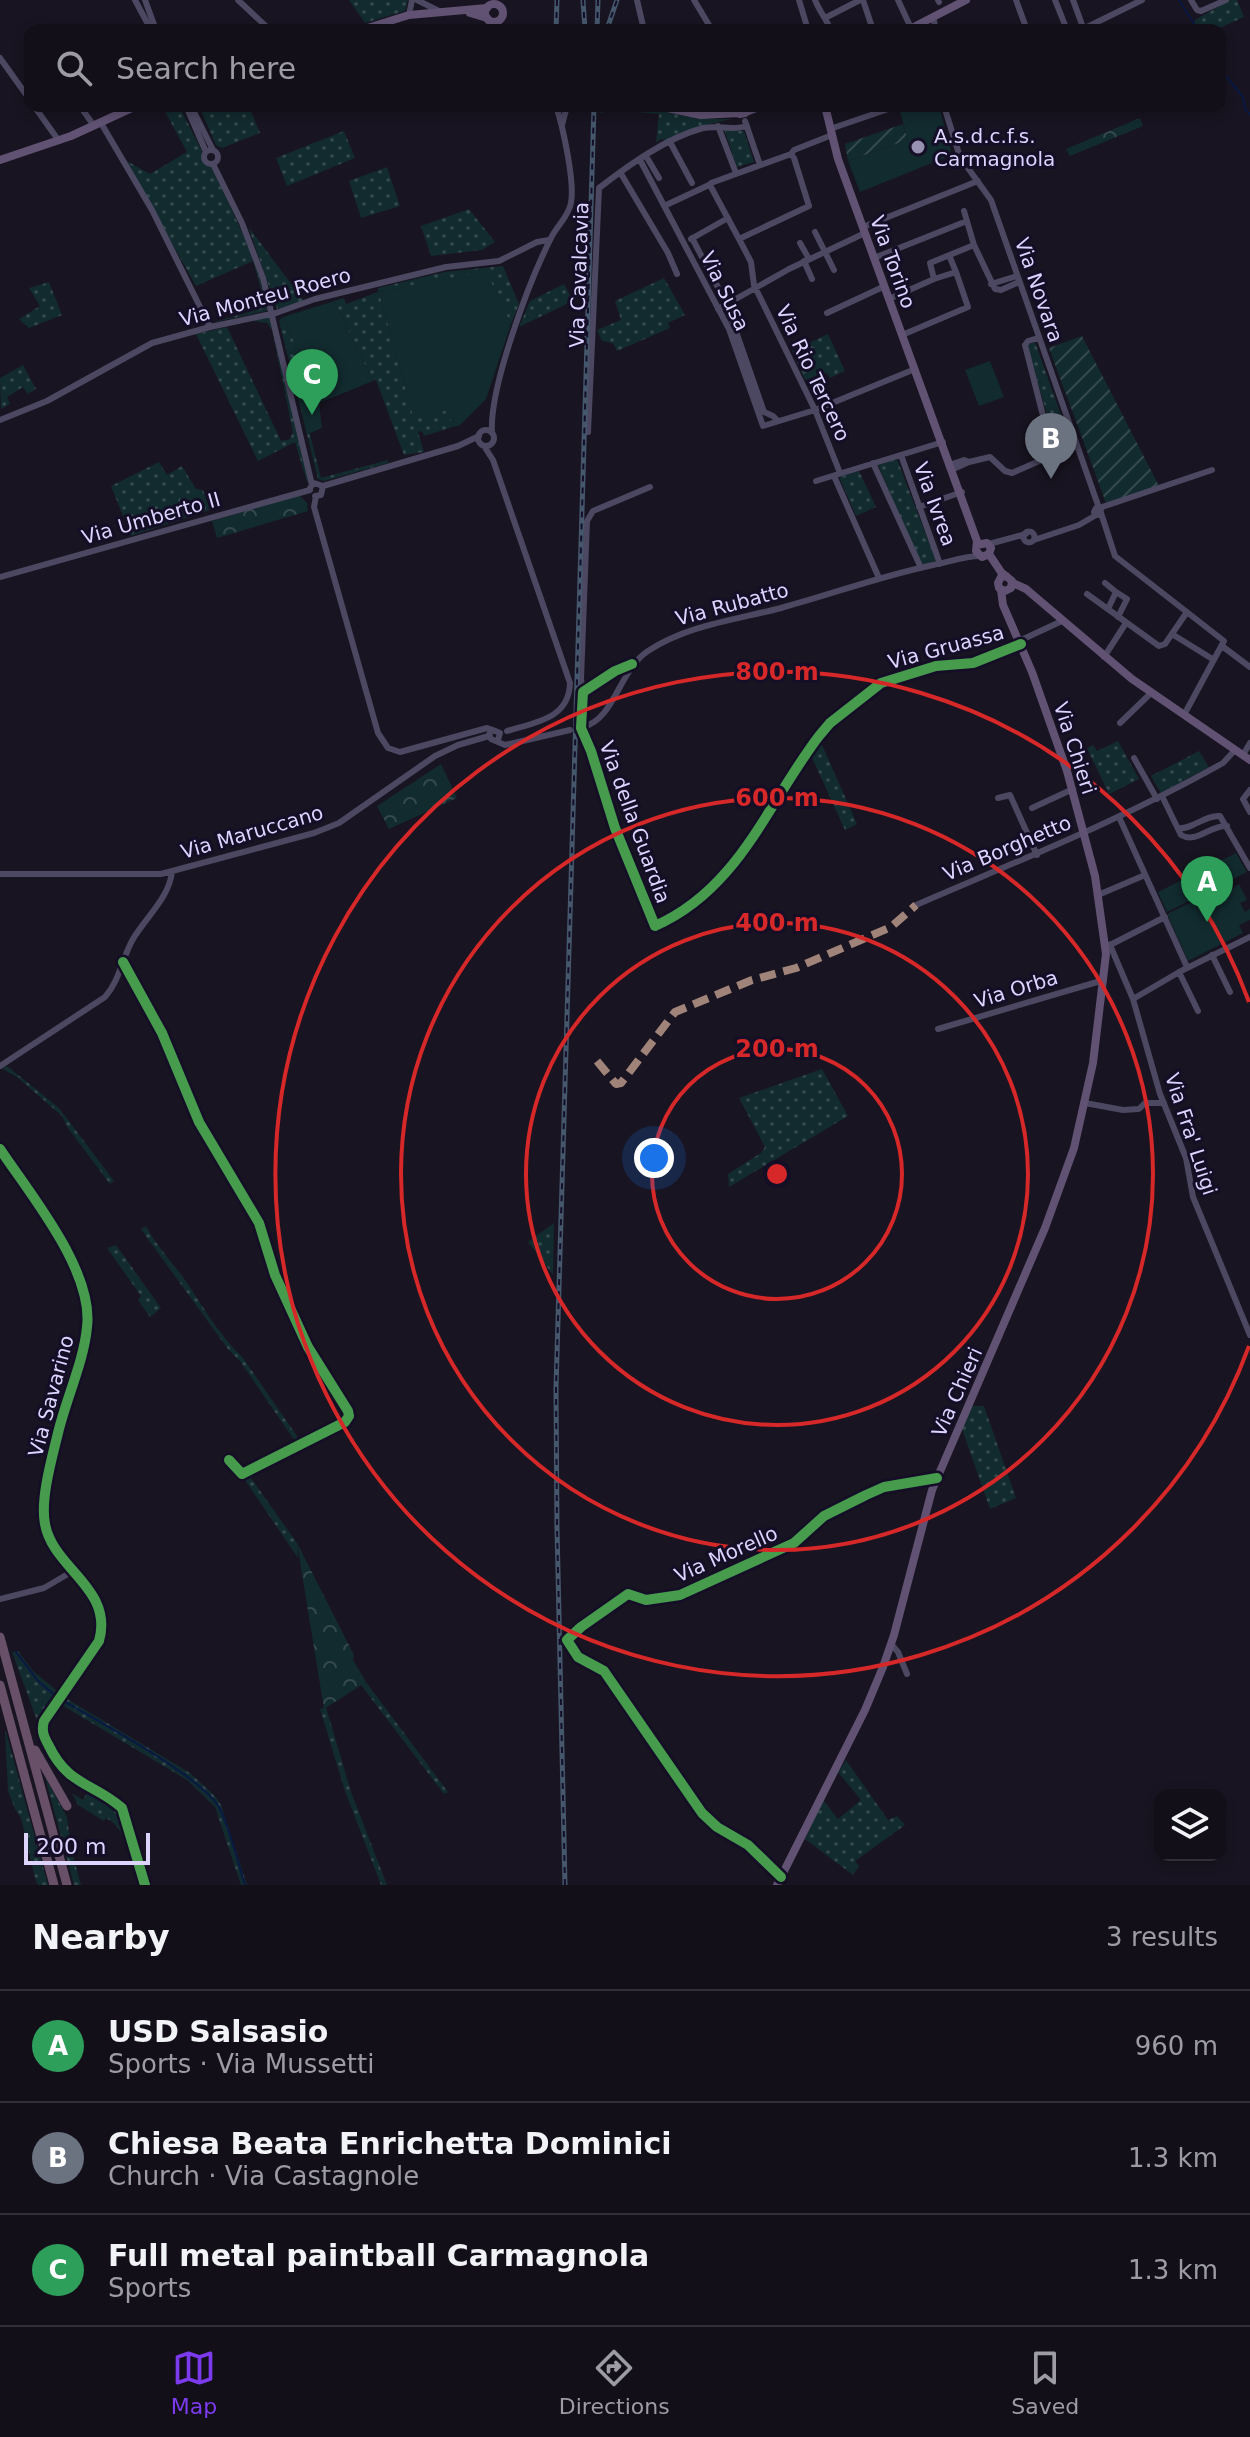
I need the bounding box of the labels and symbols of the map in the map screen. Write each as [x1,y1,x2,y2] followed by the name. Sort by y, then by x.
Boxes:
[934,124,1055,171] place label: A.s.d.c.f.s. Carmagnola
[909,138,927,156] marker: A.s.d.c.f.s. Carmagnola
[564,202,594,348] street label: Via Cavalcavia
[865,212,921,312] street label: Via Torino
[1010,234,1068,346] street label: Via Novara
[695,247,755,335] street label: Via Susa
[177,263,353,331] street label: Via Monteu Roero
[771,301,855,445] street label: Via Rio Tercero
[286,349,338,415] pin: C
[1025,413,1077,479] pin: B
[909,459,961,549] street label: Via Ivrea
[79,487,223,549] street label: Via Umberto II
[673,577,791,631] street label: Via Rubatto
[885,620,1007,674] street label: Via Gruassa
[735,658,819,686] text: 800 m
[1049,699,1101,797] street label: Via Chieri
[594,738,676,906] street label: Via della Guardia
[735,784,819,812] text: 600 m
[178,800,326,864] street label: Via Maruccano
[939,810,1075,886] street label: Via Borghetto
[1181,856,1233,922] pin: A
[735,909,819,937] text: 400 m
[971,965,1061,1013] street label: Via Orba
[735,1035,819,1063] text: 200 m
[1160,1070,1222,1198] street label: Via Fra' Luigi
[634,1138,674,1178] your location
[763,1160,791,1188] centre of rings
[23,1332,79,1460] street label: Via Savarino
[927,1343,987,1441] street label: Via Chieri
[671,1521,781,1587] street label: Via Morello
[24,1829,150,1865] scale bar

